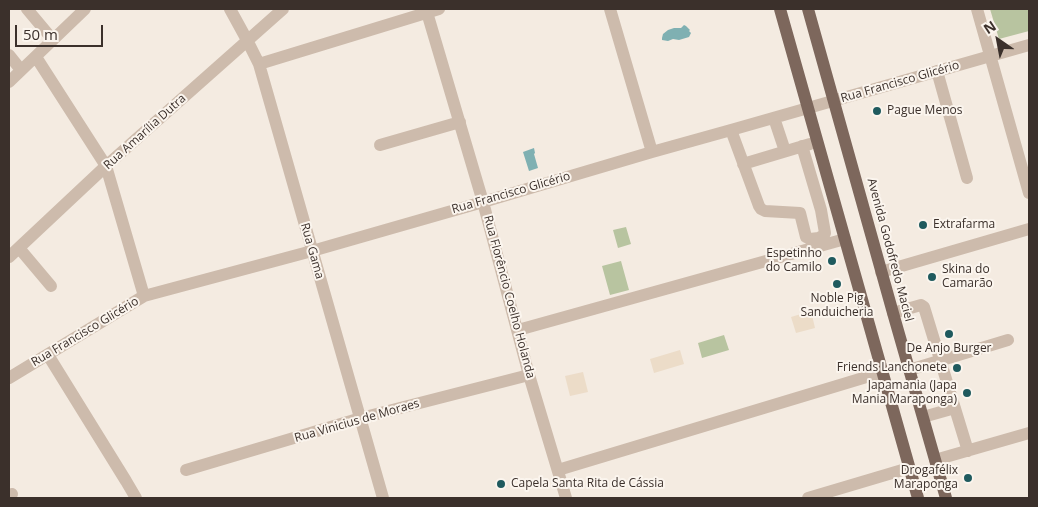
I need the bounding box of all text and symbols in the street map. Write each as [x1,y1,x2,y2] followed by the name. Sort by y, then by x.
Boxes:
[18,15,105,47] scale bar
[973,15,1023,65] north arrow
[980,16,1000,38] text: N
[23,24,58,44] text: 50 m
[839,58,961,106] street label: Rua Francisco Glicério
[101,91,189,173] street label: Rua Amarília Dutra
[887,104,962,118] place label: Pague Menos
[871,105,883,117] marker: Pague Menos
[450,169,572,217] street label: Rua Francisco Glicério
[864,177,916,323] street label: Avenida Godofredo Maciel
[480,214,538,380] street label: Rua Florêncio Coelho Holanda
[933,218,995,232] place label: Extrafarma
[917,219,929,231] marker: Extrafarma
[297,221,327,281] street label: Rua Gama
[766,247,822,275] place label: Espetinho do Camilo
[826,255,838,267] marker: Espetinho do Camilo
[942,263,993,291] place label: Skina do Camarão
[926,271,938,283] marker: Skina do Camarão
[831,278,843,290] marker: Noble Pig Sanduicheria
[801,292,873,320] place label: Noble Pig Sanduicheria
[29,294,141,370] street label: Rua Francisco Glicério
[943,328,955,340] marker: De Anjo Burger
[906,342,992,356] place label: De Anjo Burger
[837,361,947,375] place label: Friends Lanchonete
[951,362,963,374] marker: Friends Lanchonete
[852,379,957,407] place label: Japamania (Japa Mania Maraponga)
[961,387,973,399] marker: Japamania (Japa Mania Maraponga)
[293,396,421,446] street label: Rua Vinicius de Moraes
[894,464,958,492] place label: Drogafélix Maraponga
[962,472,974,484] marker: Drogafélix Maraponga
[511,477,664,491] place label: Capela Santa Rita de Cássia
[495,478,507,490] marker: Capela Santa Rita de Cássia

